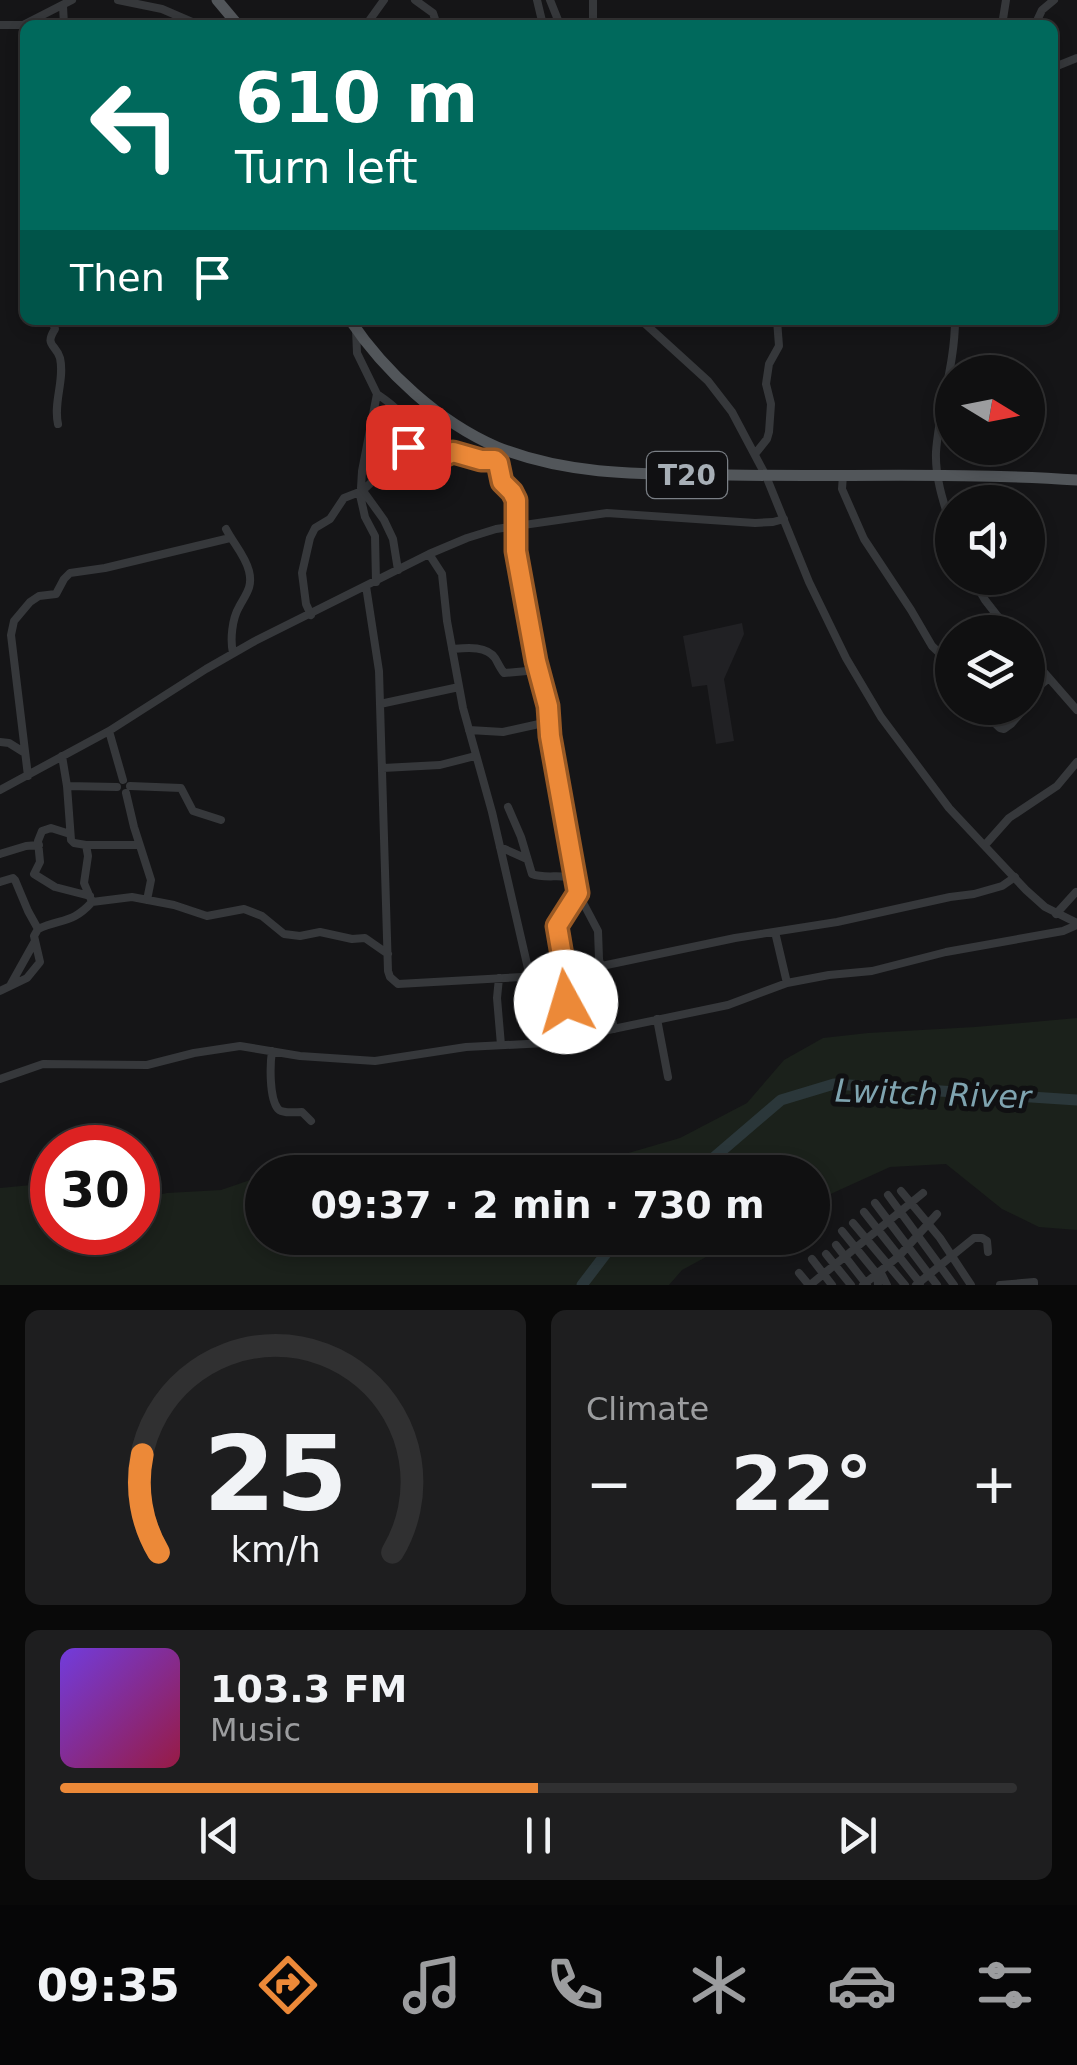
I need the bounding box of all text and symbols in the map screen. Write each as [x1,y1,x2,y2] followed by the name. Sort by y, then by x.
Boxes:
[235,57,478,139] text: 610 m
[70,60,200,190] icon: left
[235,141,418,194] text: Turn left
[185,250,240,305] icon: arrive
[70,256,165,300] text: Then
[935,355,1045,465] north arrow
[935,355,1045,725] map controls
[366,405,451,490] pin
[381,420,436,475] icon: arrive
[647,452,727,498] road number: T20
[935,485,1045,595] button: sound
[935,615,1045,725] button: layers
[514,950,618,1054] position arrow
[834,1072,1034,1116] water label: Lwitch River
[30,1125,160,1255] speed limit sign: 30
[310,1183,765,1227] text: 09:37 · 2 min · 730 m
[586,1390,709,1428] text: Climate
[203,1413,348,1535] text: 25
[731,1440,872,1528] text: 22°
[586,1452,632,1516] text: −
[971,1452,1017,1516] text: +
[230,1529,321,1570] text: km/h
[210,1667,407,1711] text: 103.3 FM
[210,1711,301,1749] text: Music
[192,1808,247,1863] icon: previous
[511,1808,566,1863] icon: pause
[830,1808,885,1863] icon: next
[253,1950,323,2020] icon: directions
[397,1950,467,2020] icon: music
[540,1950,610,2020] icon: phone
[684,1950,754,2020] icon: climate
[827,1950,897,2020] icon: car
[970,1950,1040,2020] icon: filters
[37,1959,180,2012] text: 09:35

